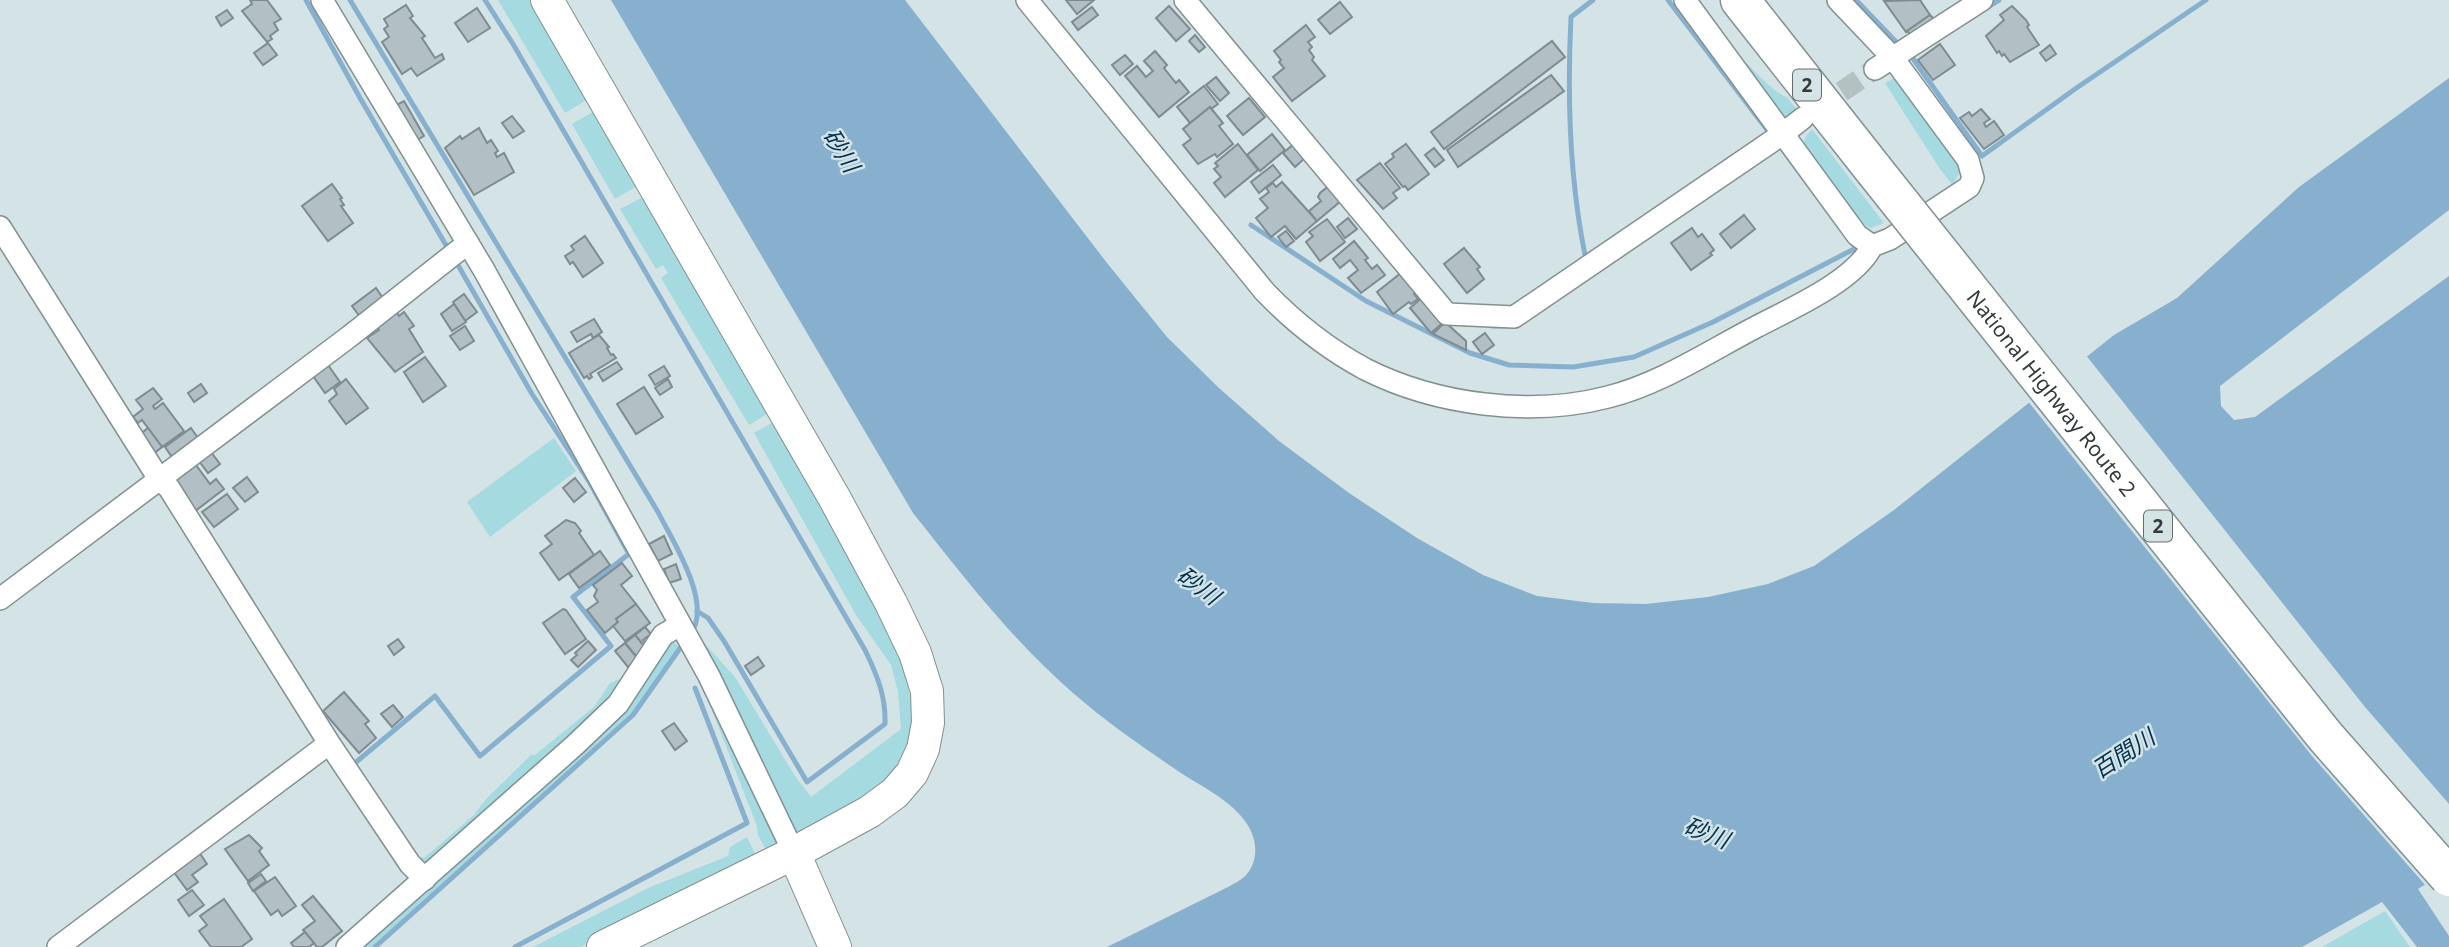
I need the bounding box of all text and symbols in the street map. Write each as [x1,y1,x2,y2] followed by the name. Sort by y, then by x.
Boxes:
[1793,69,1821,100] road number: 2
[816,122,869,181] water label: 砂川
[1961,284,2142,502] street label: National Highway Route 2
[2144,510,2172,541] road number: 2
[1171,559,1229,613] water label: 砂川
[2085,719,2163,785] water label: 百間川
[1680,809,1737,856] water label: 砂川

